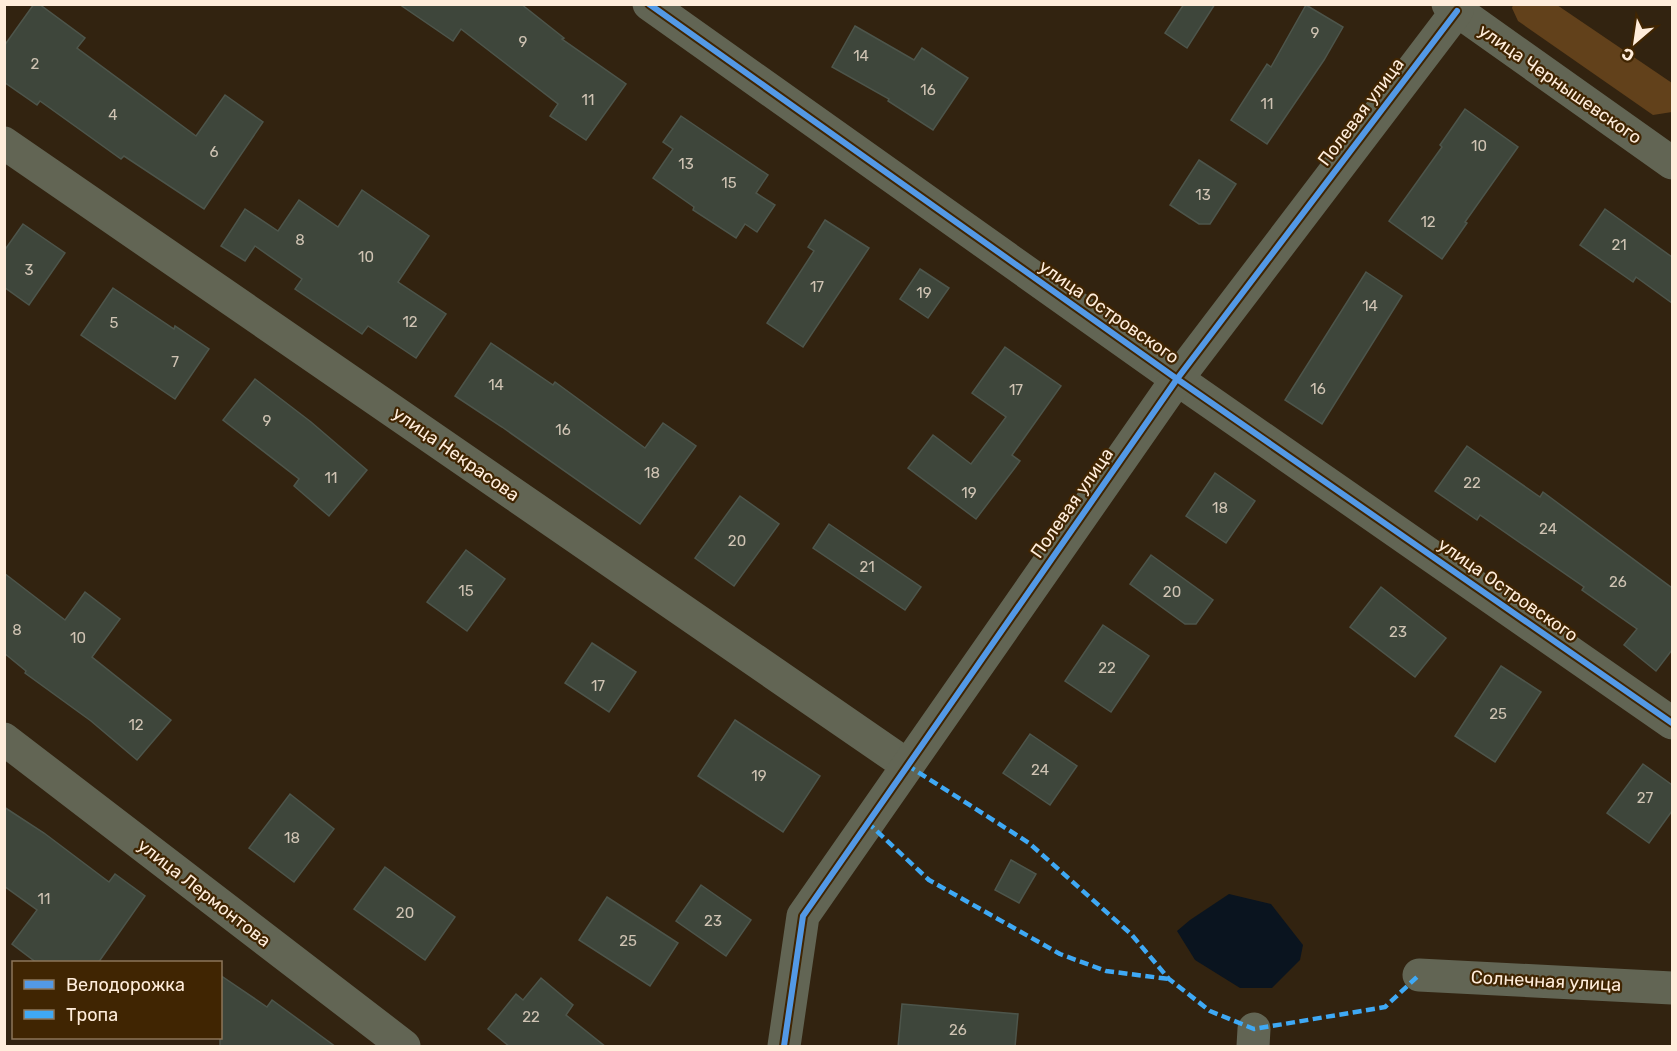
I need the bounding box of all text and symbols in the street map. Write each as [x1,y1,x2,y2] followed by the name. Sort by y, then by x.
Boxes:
[1605,12,1665,72] north arrow
[1474,19,1646,149] street label: улица Чернышевского
[1311,24,1320,42] house number: 9
[519,33,528,51] house number: 9
[1618,44,1637,66] text: С
[853,47,869,65] house number: 14
[1313,54,1409,170] street label: Полевая улица
[31,55,40,73] house number: 2
[920,81,936,99] house number: 16
[582,91,594,109] house number: 11
[1261,95,1273,113] house number: 11
[108,106,118,124] house number: 4
[1471,137,1487,155] house number: 10
[209,143,219,161] house number: 6
[678,155,694,173] house number: 13
[721,174,737,192] house number: 15
[1195,186,1211,204] house number: 13
[1420,213,1436,231] house number: 12
[295,231,305,249] house number: 8
[1611,236,1627,254] house number: 21
[358,248,374,266] house number: 10
[1035,255,1183,369] street label: улица Островского
[24,261,34,279] house number: 3
[810,278,824,296] house number: 17
[916,284,932,302] house number: 19
[1362,297,1378,315] house number: 14
[402,313,418,331] house number: 12
[110,314,119,332] house number: 5
[171,353,179,371] house number: 7
[488,376,504,394] house number: 14
[1310,380,1326,398] house number: 16
[1009,381,1023,399] house number: 17
[388,402,524,506] street label: улица Некрасова
[263,412,272,430] house number: 9
[555,421,571,439] house number: 16
[1026,444,1118,562] street label: Полевая улица
[644,464,660,482] house number: 18
[325,469,337,487] house number: 11
[1463,474,1481,492] house number: 22
[961,484,977,502] house number: 19
[1212,499,1228,517] house number: 18
[1539,520,1557,538] house number: 24
[728,532,746,550] house number: 20
[1434,533,1582,647] street label: улица Островского
[859,558,875,576] house number: 21
[1609,573,1627,591] house number: 26
[458,582,474,600] house number: 15
[1163,583,1181,601] house number: 20
[12,621,22,639] house number: 8
[1389,623,1407,641] house number: 23
[70,629,86,647] house number: 10
[1098,659,1116,677] house number: 22
[591,677,605,695] house number: 17
[1489,705,1507,723] house number: 25
[128,716,144,734] house number: 12
[1031,761,1049,779] house number: 24
[751,767,767,785] house number: 19
[1637,789,1654,807] house number: 27
[284,829,300,847] house number: 18
[133,834,275,952] street label: улица Лермонтова
[38,890,50,908] house number: 11
[396,904,414,922] house number: 20
[704,912,722,930] house number: 23
[619,932,637,950] house number: 25
[12,961,222,1039] legend
[1470,966,1622,996] street label: Солнечная улица
[66,974,185,996] text: Велодорожка
[66,1004,118,1026] text: Тропа
[522,1008,540,1026] house number: 22
[949,1021,967,1039] house number: 26

